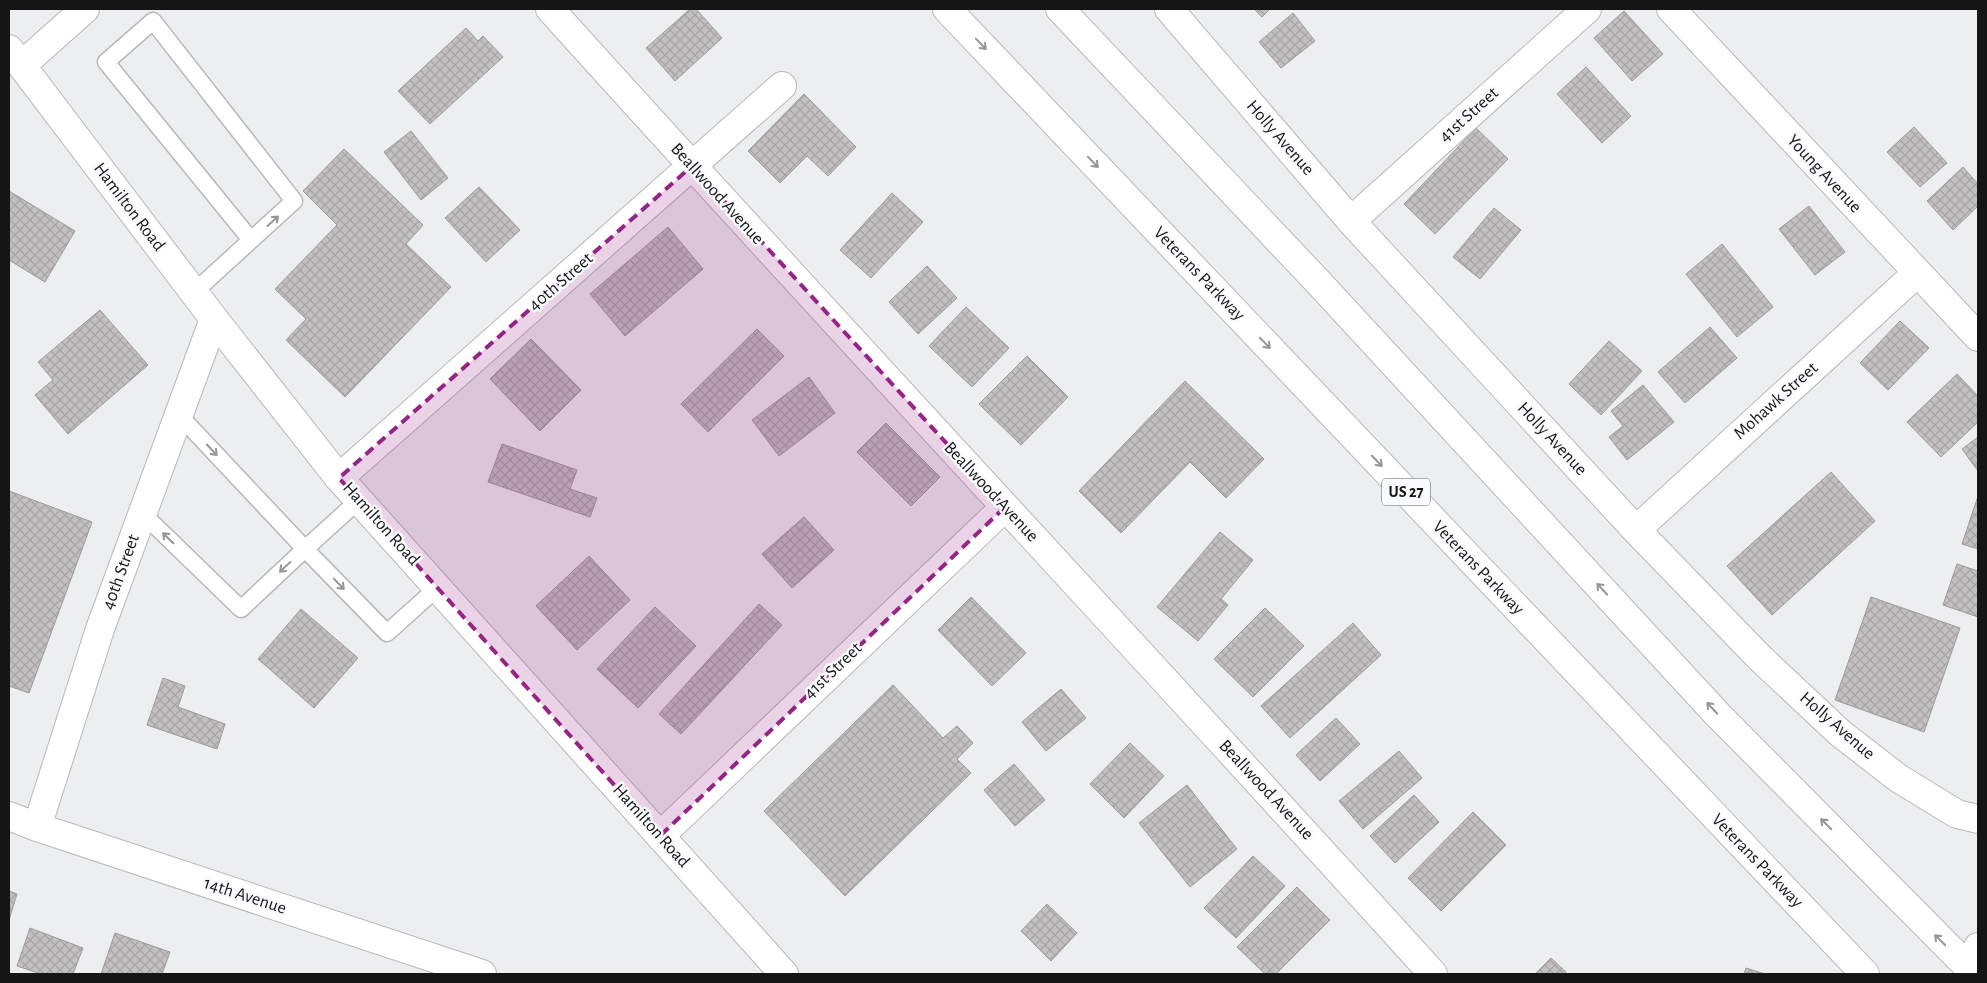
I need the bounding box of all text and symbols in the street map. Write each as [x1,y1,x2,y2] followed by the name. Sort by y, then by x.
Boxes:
[975,38,987,50] one-way arrow
[1436,84,1502,146] street label: 41st Street
[1243,97,1317,179] street label: Holly Avenue
[1783,131,1865,217] street label: Young Avenue
[667,140,767,248] street label: Beallwood Avenue
[1087,156,1099,168] one-way arrow
[90,159,168,255] street label: Hamilton Road
[266,215,279,226] one-way arrow
[1150,224,1248,325] street label: Veterans Parkway
[525,249,597,315] street label: 40th Street
[1259,337,1271,349] one-way arrow
[1731,359,1822,443] street label: Mohawk Street
[1514,399,1590,479] street label: Holly Avenue
[940,439,1042,545] street label: Beallwood Avenue
[206,444,218,457] one-way arrow
[1371,455,1383,467] one-way arrow
[1382,478,1430,506] road number: US 27
[339,479,423,569] street label: Hamilton Road
[1429,518,1527,619] street label: Veterans Parkway
[99,532,143,612] street label: 40th Street
[162,532,174,544] one-way arrow
[279,561,292,573] one-way arrow
[333,578,345,590] one-way arrow
[1596,583,1608,595] one-way arrow
[801,639,866,703] street label: 41st Street
[1796,689,1878,763] street label: Holly Avenue
[1706,702,1718,715] one-way arrow
[1215,737,1317,843] street label: Beallwood Avenue
[609,781,693,871] street label: Hamilton Road
[1708,811,1806,912] street label: Veterans Parkway
[1820,818,1832,830] one-way arrow
[202,874,288,918] street label: 14th Avenue
[1934,934,1946,946] one-way arrow

